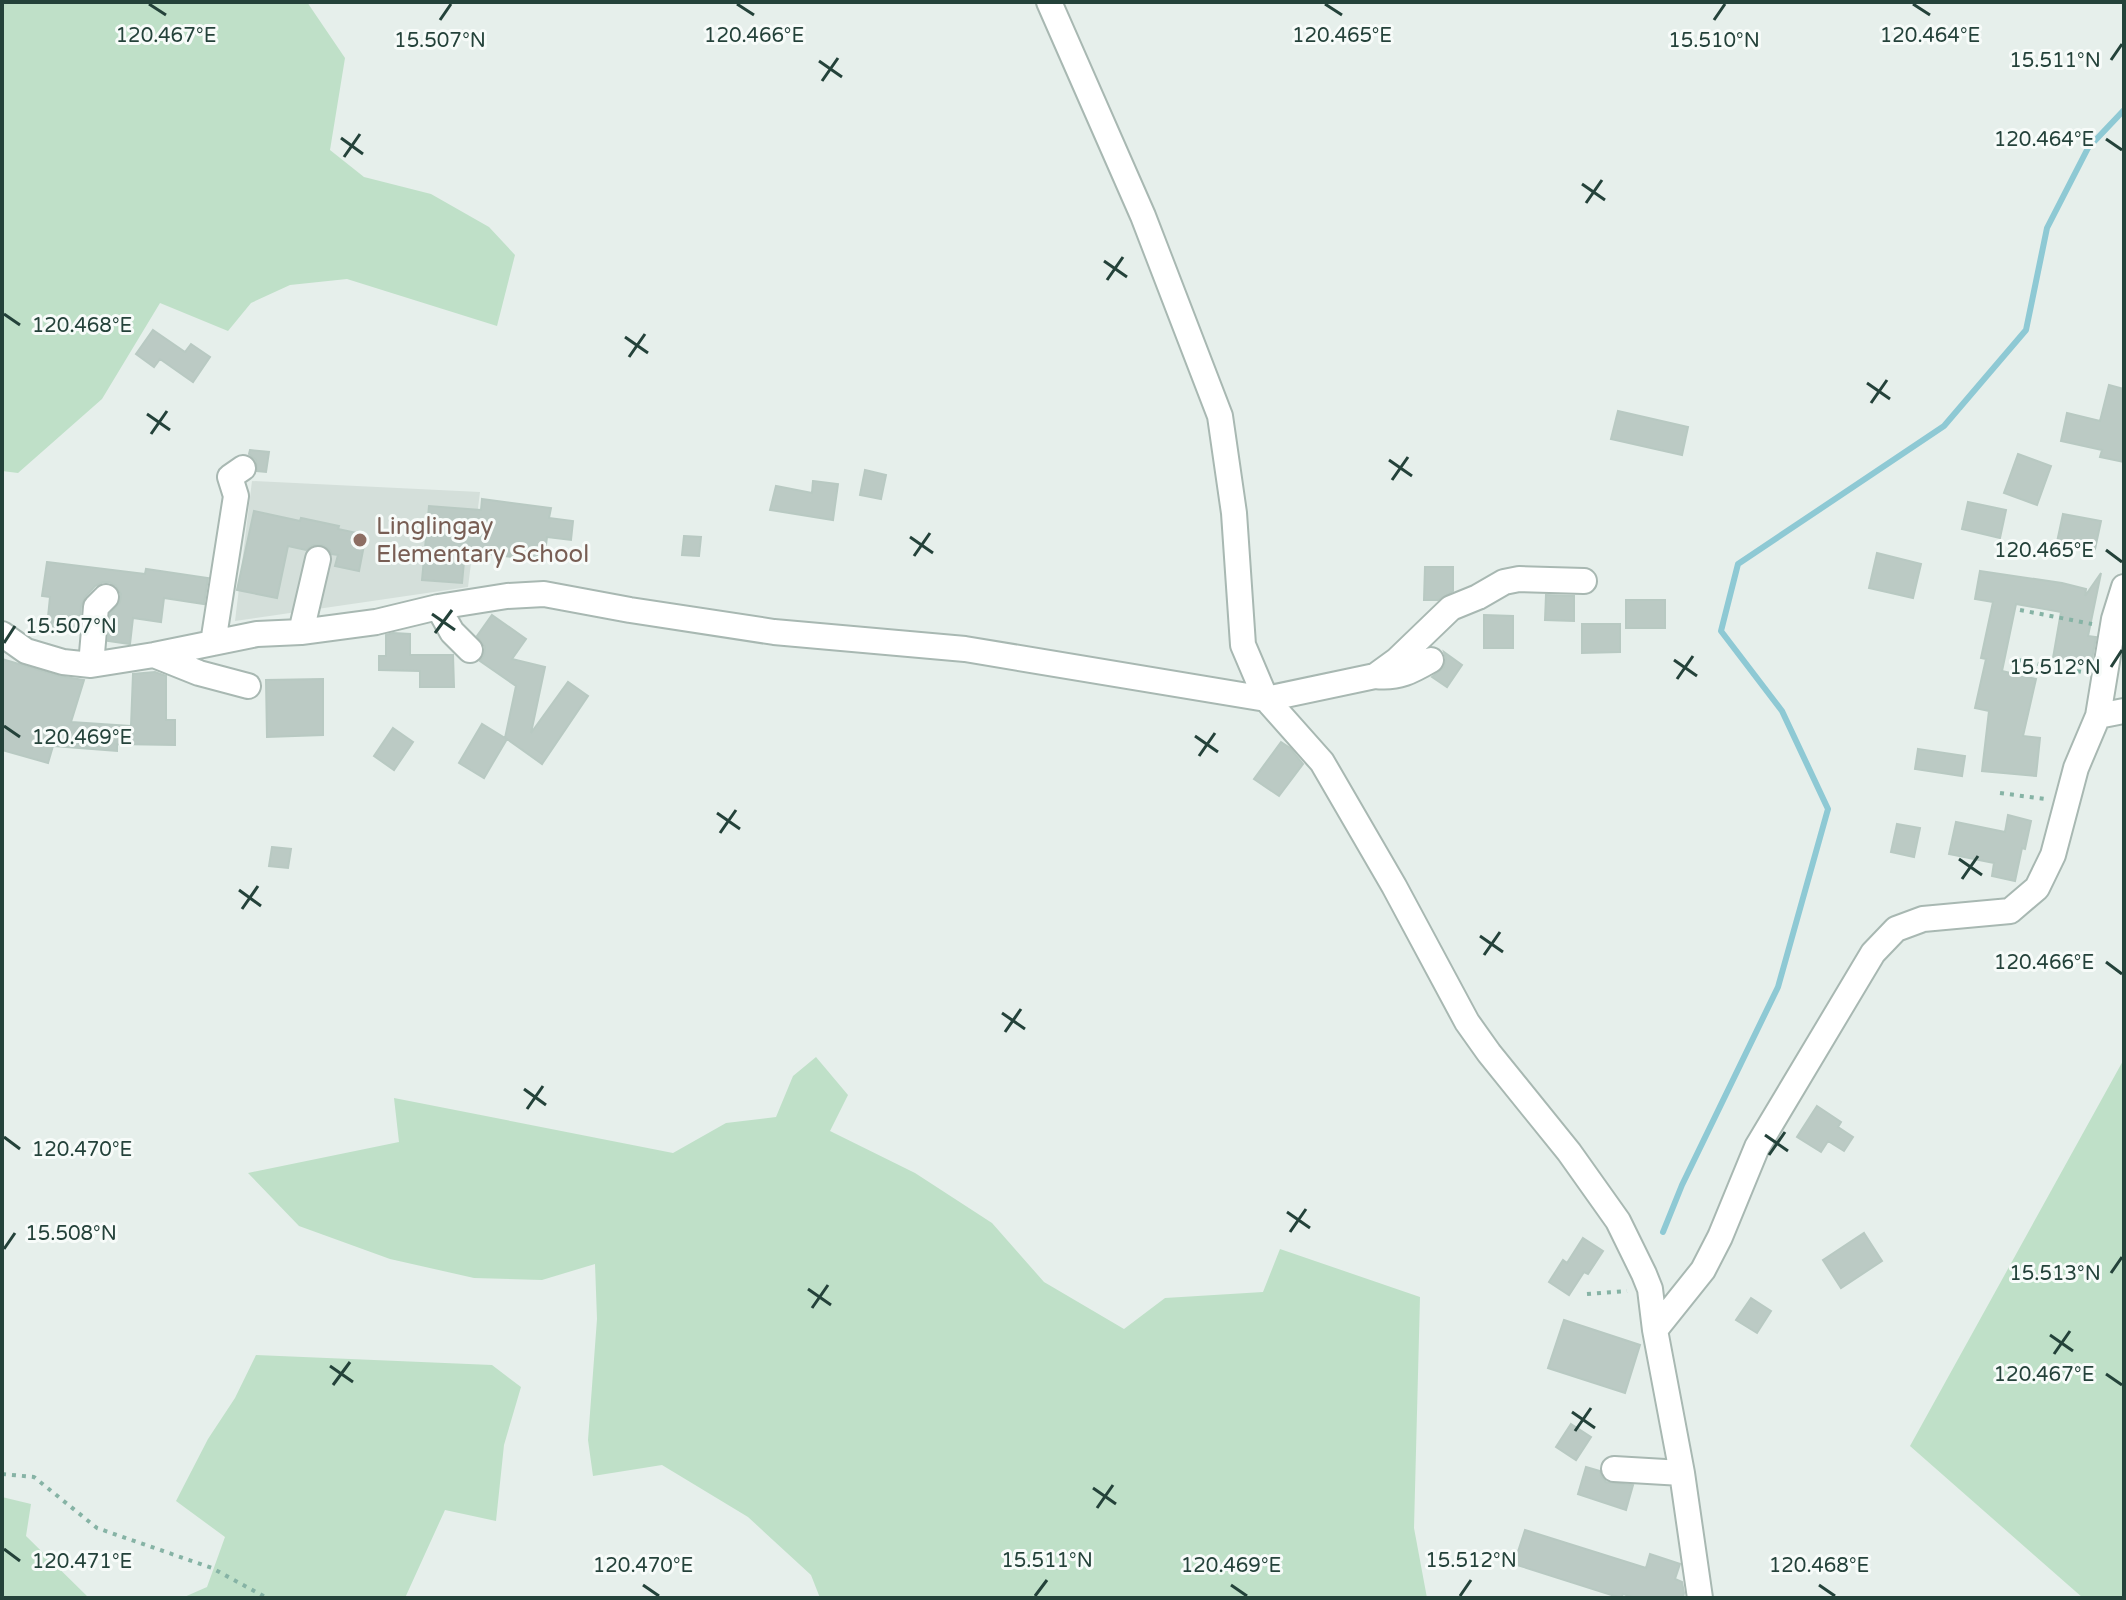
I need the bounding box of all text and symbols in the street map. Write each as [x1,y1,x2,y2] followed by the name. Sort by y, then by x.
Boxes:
[116,24,216,48] text: 120.467°E
[704,24,804,48] text: 120.466°E
[1292,24,1392,48] text: 120.465°E
[1880,24,1980,48] text: 120.464°E
[394,29,486,53] text: 15.507°N
[1668,29,1760,53] text: 15.510°N
[2009,49,2101,73] text: 15.511°N
[1994,128,2094,152] text: 120.464°E
[32,314,132,338] text: 120.468°E
[376,512,589,569] place label: Linglingay Elementary School
[351,531,369,549] marker: Linglingay Elementary School
[1994,539,2094,563] text: 120.465°E
[25,615,117,639] text: 15.507°N
[2009,656,2101,680] text: 15.512°N
[32,726,132,750] text: 120.469°E
[1994,951,2094,975] text: 120.466°E
[32,1138,132,1162] text: 120.470°E
[25,1222,117,1246] text: 15.508°N
[2009,1262,2101,1286] text: 15.513°N
[1994,1363,2094,1387] text: 120.467°E
[1001,1549,1093,1573] text: 15.511°N
[1425,1549,1517,1573] text: 15.512°N
[32,1550,132,1574] text: 120.471°E
[593,1554,693,1578] text: 120.470°E
[1181,1554,1281,1578] text: 120.469°E
[1769,1554,1869,1578] text: 120.468°E

